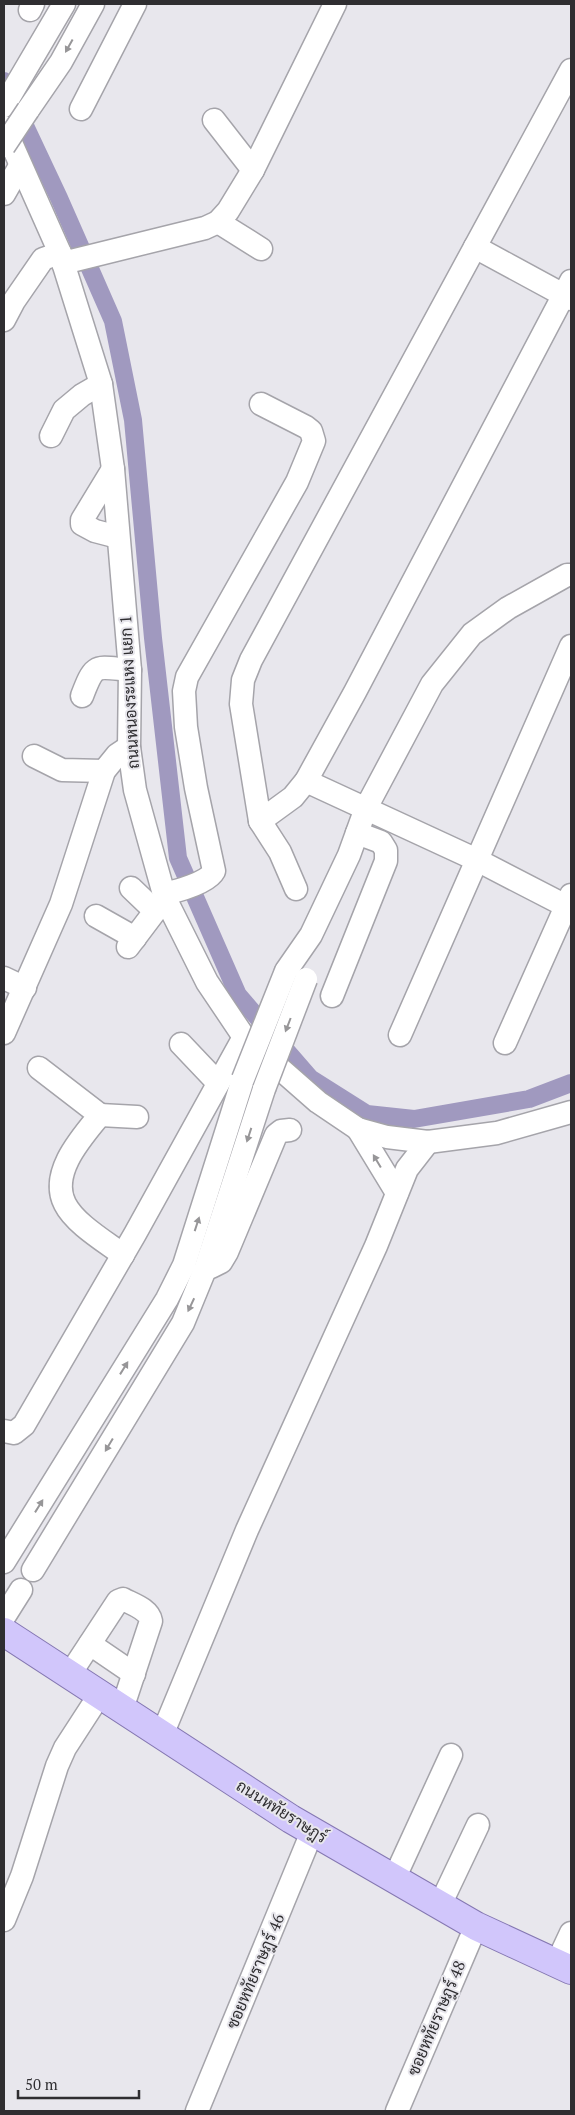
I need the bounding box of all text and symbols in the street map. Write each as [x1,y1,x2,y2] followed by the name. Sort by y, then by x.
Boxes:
[65,40,74,53] one-way arrow
[114,615,144,769] street label: ถนนหนองระแหง แยก 1
[284,1018,292,1033] one-way arrow
[245,1128,253,1143] one-way arrow
[372,1155,381,1168] one-way arrow
[194,1216,201,1231] one-way arrow
[187,1298,195,1312] one-way arrow
[120,1361,129,1375] one-way arrow
[104,1439,113,1452] one-way arrow
[34,1499,43,1513] one-way arrow
[232,1773,332,1848] street label: ถนนหทัยราษฎร์
[220,1909,289,2032] street label: ซอยหทัยราษฎร์ 46
[401,1957,470,2079] street label: ซอยหทัยราษฎร์ 48
[18,2068,139,2100] scale bar
[25,2074,58,2094] text: 50 m

